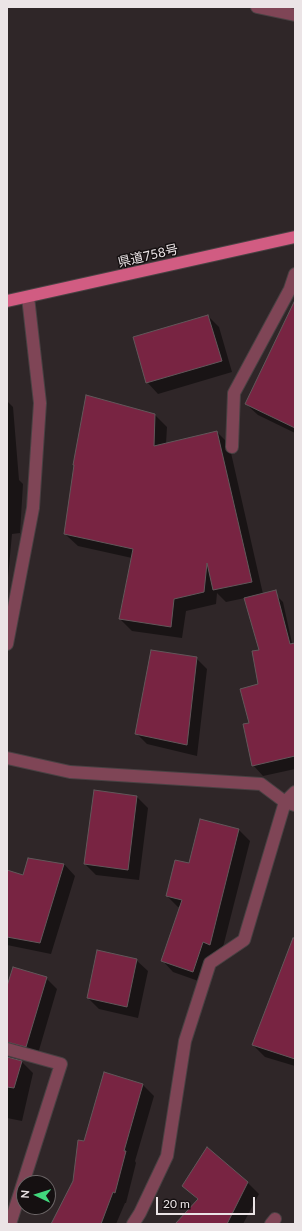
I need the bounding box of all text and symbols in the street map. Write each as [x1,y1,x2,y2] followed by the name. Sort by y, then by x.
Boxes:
[116,241,180,271] street label: 県道758号
[16,1175,56,1215] north arrow
[158,1189,257,1215] scale bar
[18,1190,31,1199] text: N
[163,1196,190,1211] text: 20 m

